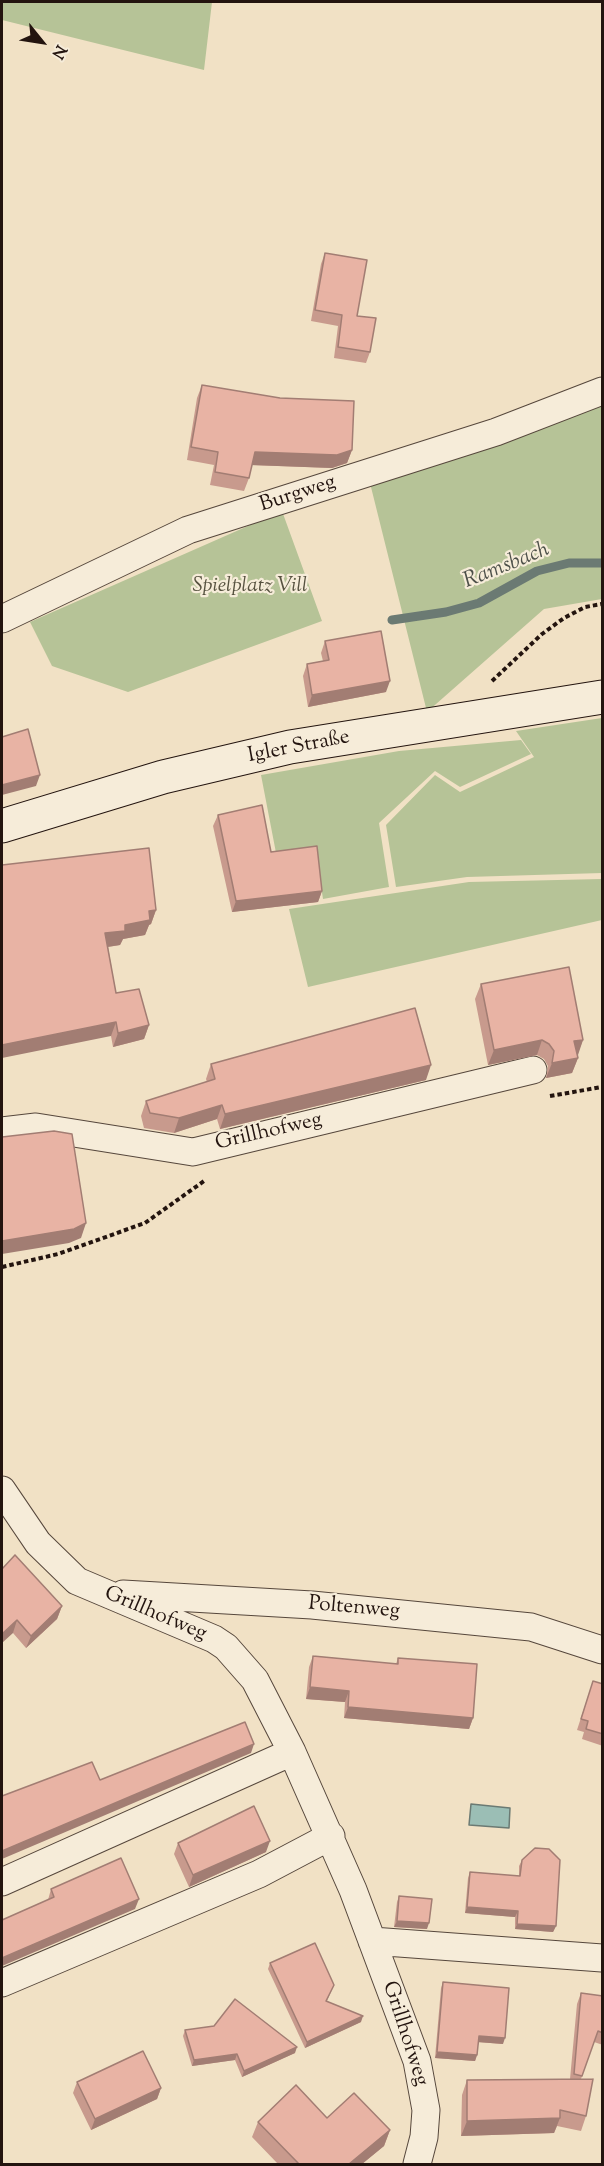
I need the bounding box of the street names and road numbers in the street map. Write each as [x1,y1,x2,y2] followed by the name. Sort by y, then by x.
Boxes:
[257,471,339,519] street label: Burgweg
[246,726,352,770] street label: Igler Straße
[213,1108,325,1158] street label: Grillhofweg
[100,1582,210,1648] street label: Grillhofweg
[307,1592,401,1626] street label: Poltenweg
[375,1978,433,2090] street label: Grillhofweg

